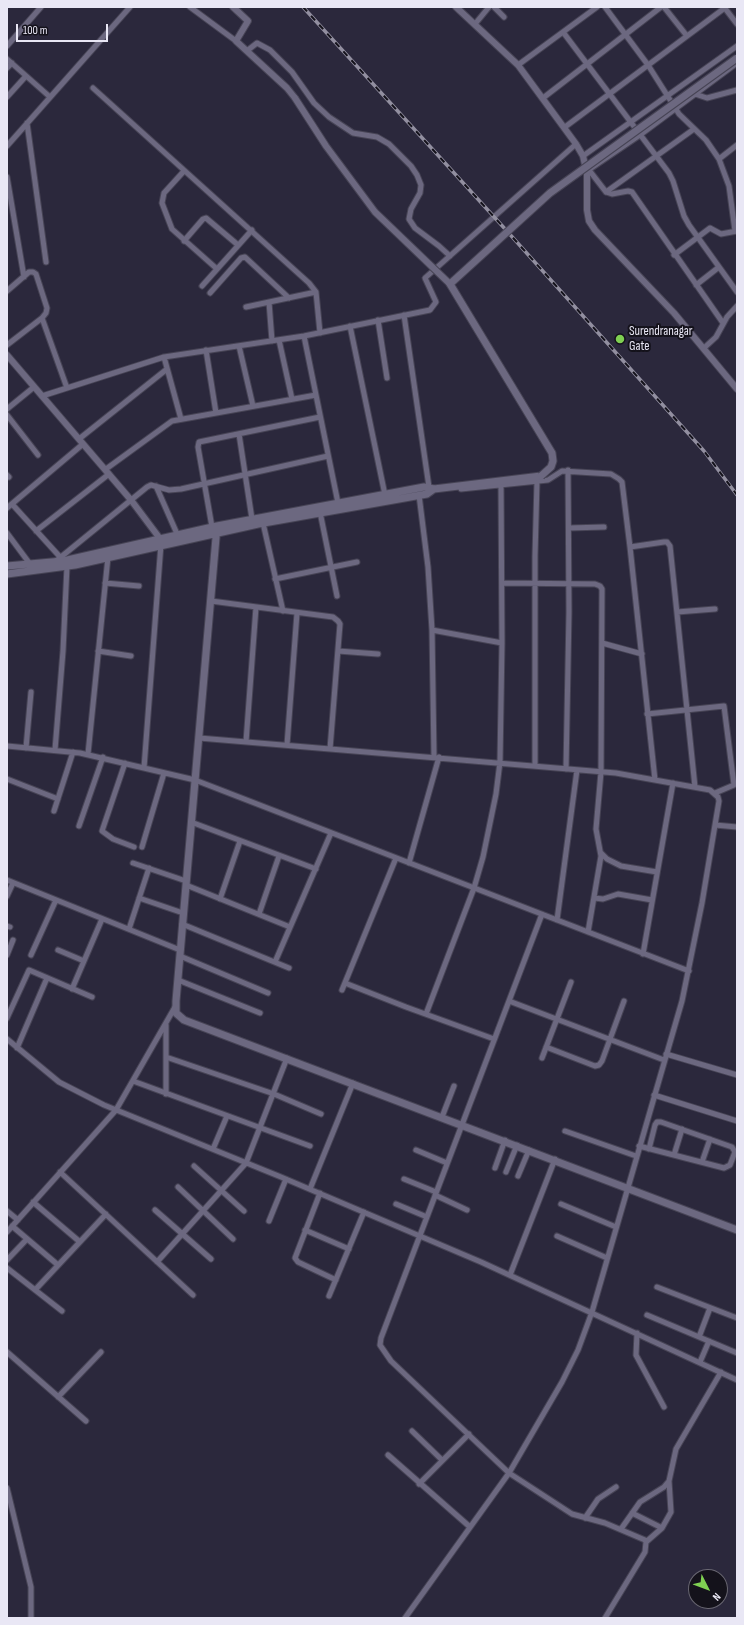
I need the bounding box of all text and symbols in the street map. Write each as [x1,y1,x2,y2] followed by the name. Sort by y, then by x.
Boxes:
[18,16,110,42] scale bar
[23,23,48,38] text: 100 m
[629,324,693,355] place label: Surendranagar Gate
[614,333,626,345] marker: Surendranagar Gate
[688,1569,728,1609] north arrow
[710,1590,723,1603] text: N

